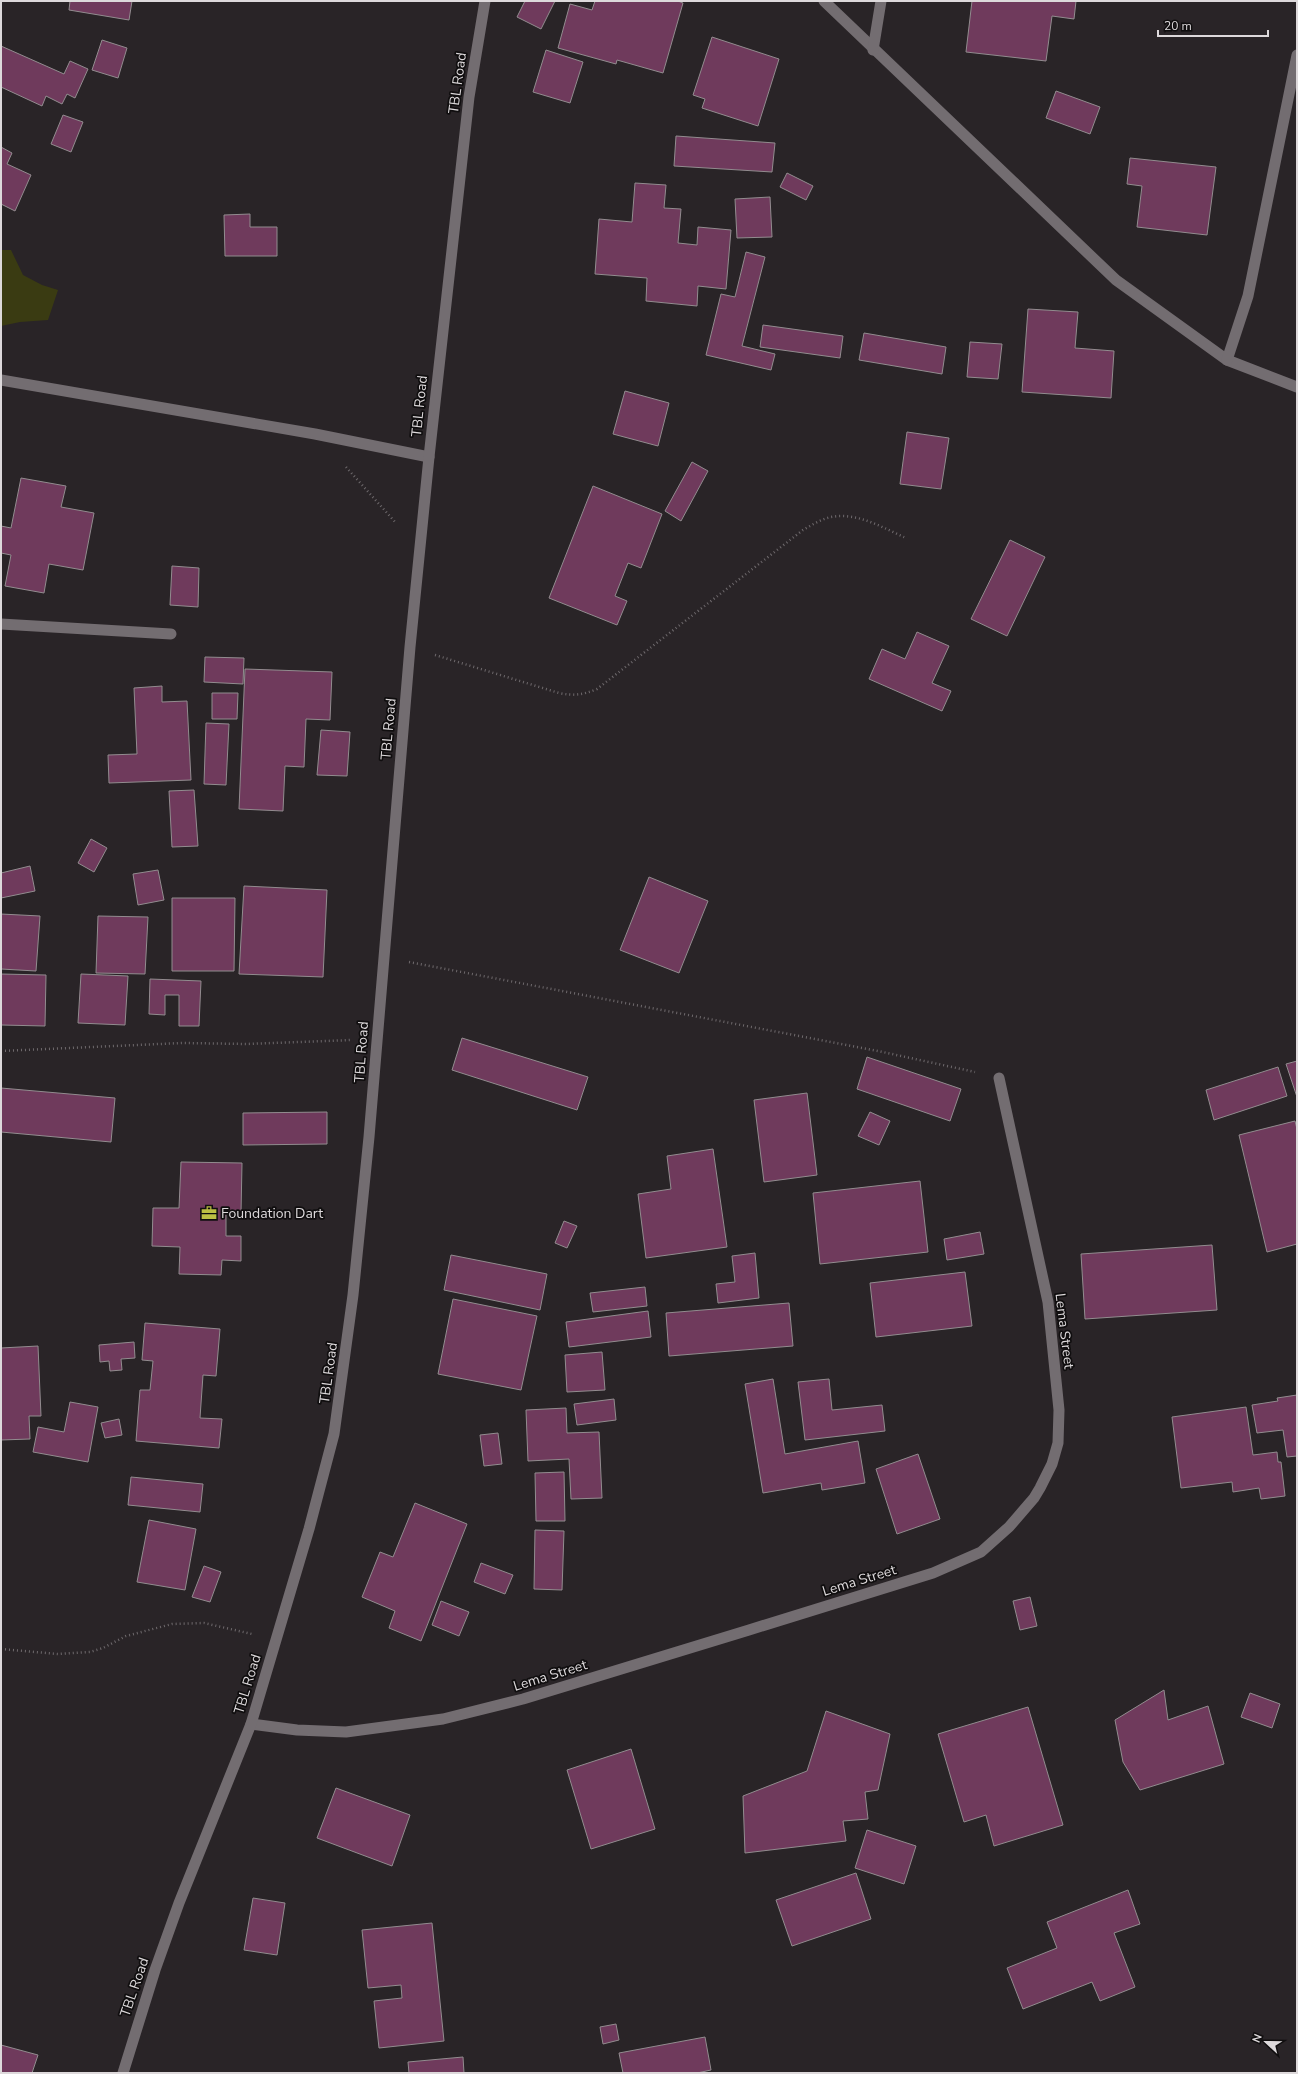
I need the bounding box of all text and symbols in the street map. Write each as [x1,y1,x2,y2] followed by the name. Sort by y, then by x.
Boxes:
[1158,12,1268,38] scale bar
[1164,18,1192,34] text: 20 m
[444,51,471,115] street label: TBL Road
[407,374,432,438] street label: TBL Road
[376,697,401,761] street label: TBL Road
[350,1021,373,1083] street label: TBL Road
[200,1204,218,1222] office icon: Foundation Dart
[221,1204,323,1223] place label: Foundation Dart
[1050,1292,1079,1370] street label: Lema Street
[315,1341,342,1405] street label: TBL Road
[820,1560,898,1601] street label: Lema Street
[229,1652,266,1716] street label: TBL Road
[511,1655,589,1696] street label: Lema Street
[115,1955,153,2019] street label: TBL Road
[1246,2022,1286,2062] north arrow
[1249,2032,1266,2045] text: N

